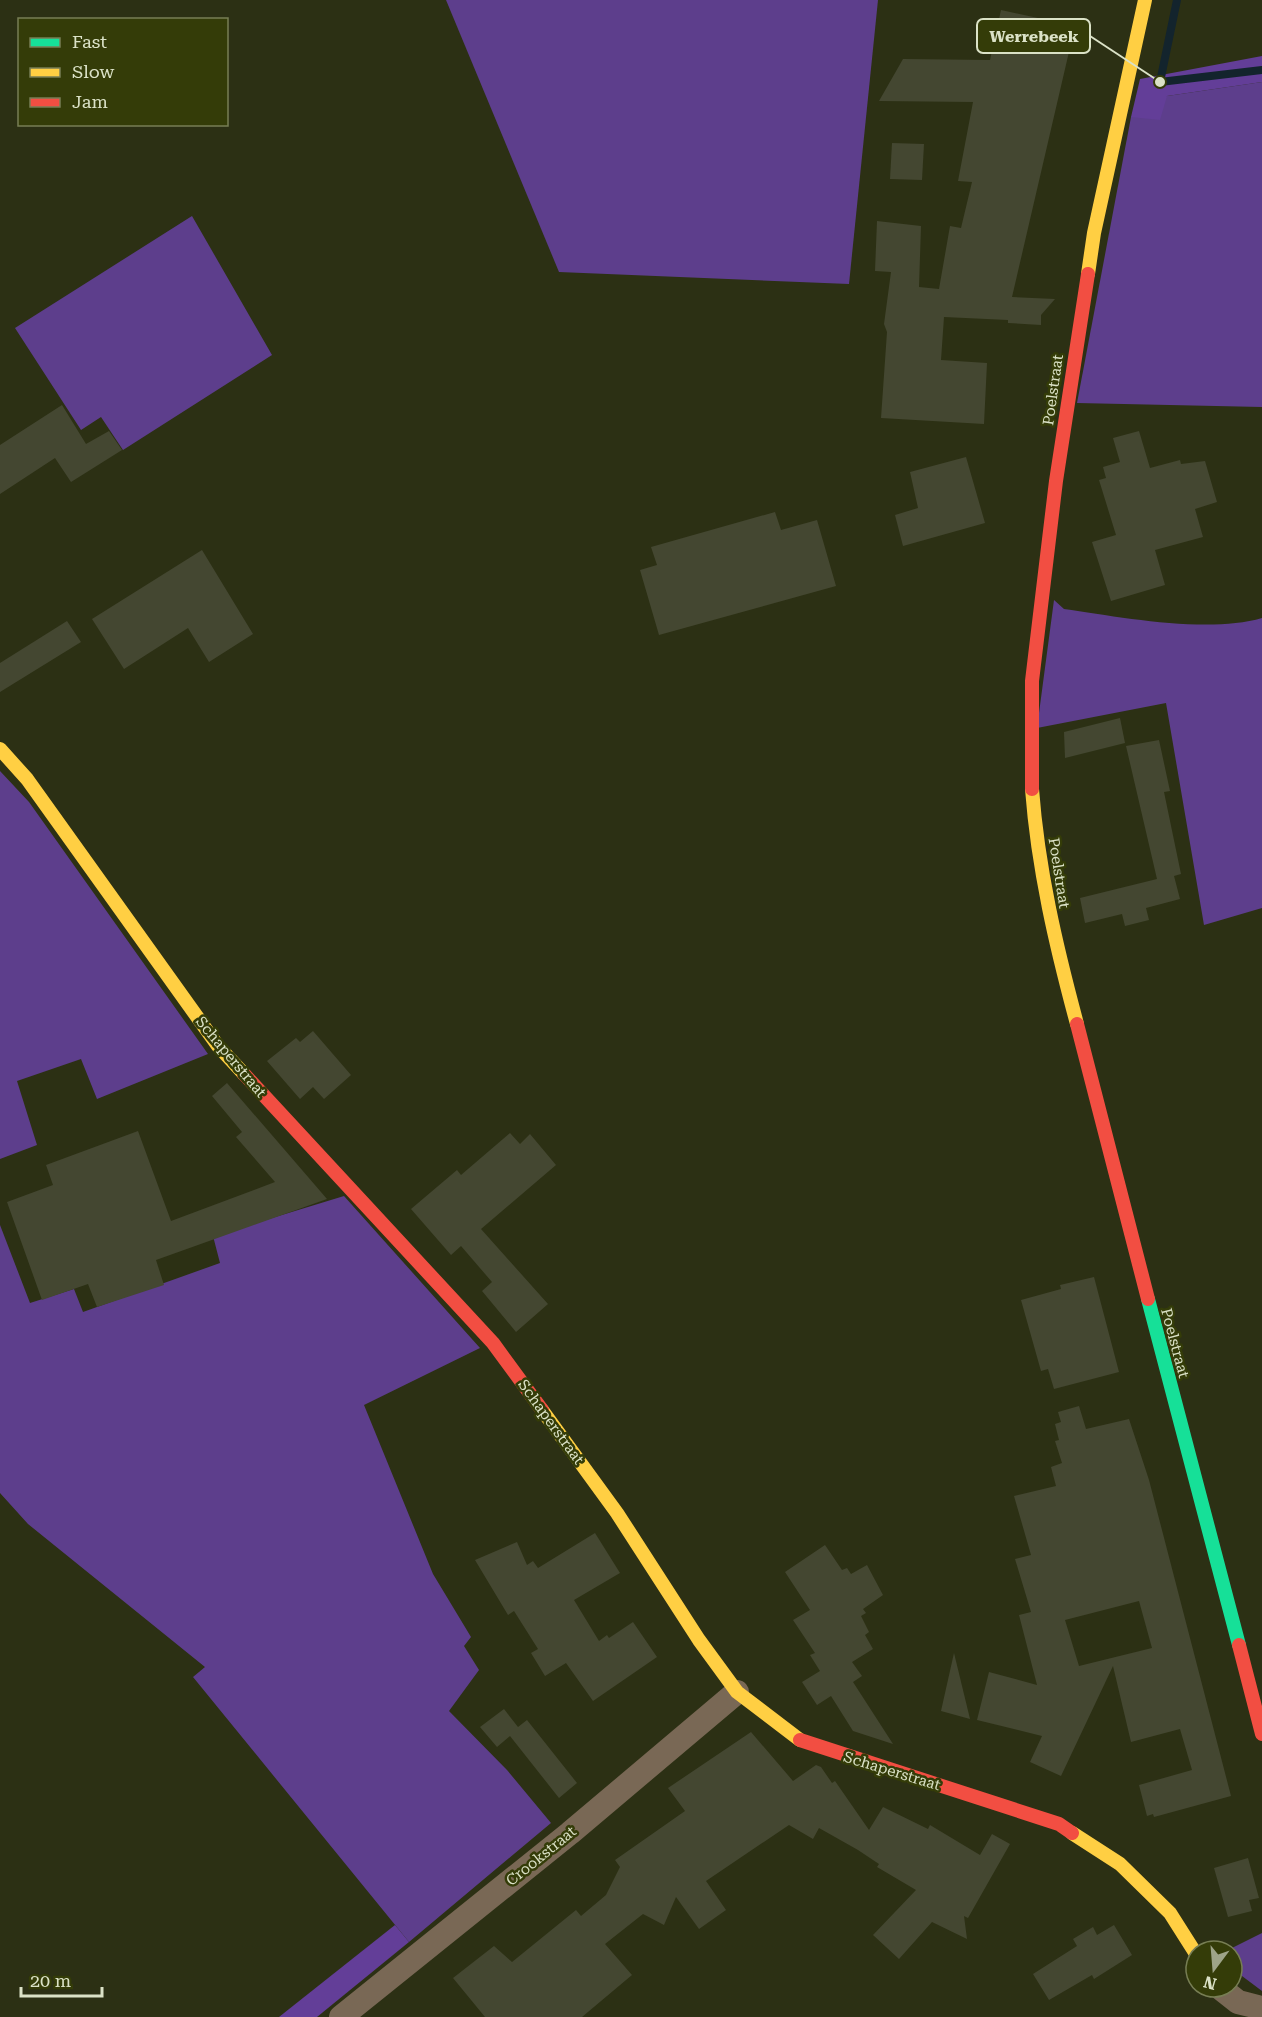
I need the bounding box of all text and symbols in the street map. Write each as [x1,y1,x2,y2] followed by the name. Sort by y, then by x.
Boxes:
[18,18,228,126] legend
[977,19,1090,53] callout: Werrebeek
[989,27,1079,46] text: Werrebeek
[72,31,107,52] text: Fast
[72,61,114,82] text: Slow
[72,91,108,112] text: Jam
[1039,353,1067,427] street label: Poelstraat
[1045,836,1074,910] street label: Poelstraat
[192,1013,270,1102] street label: Schaperstraat
[1157,1306,1193,1380] street label: Poelstraat
[514,1376,588,1468] street label: Schaperstraat
[841,1748,943,1794] street label: Schaperstraat
[502,1822,580,1890] street label: Crookstraat
[1184,1939,1244,1999] north arrow
[21,1960,102,1998] scale bar
[30,1970,71,1991] text: 20 m
[1201,1972,1219,1994] text: N

